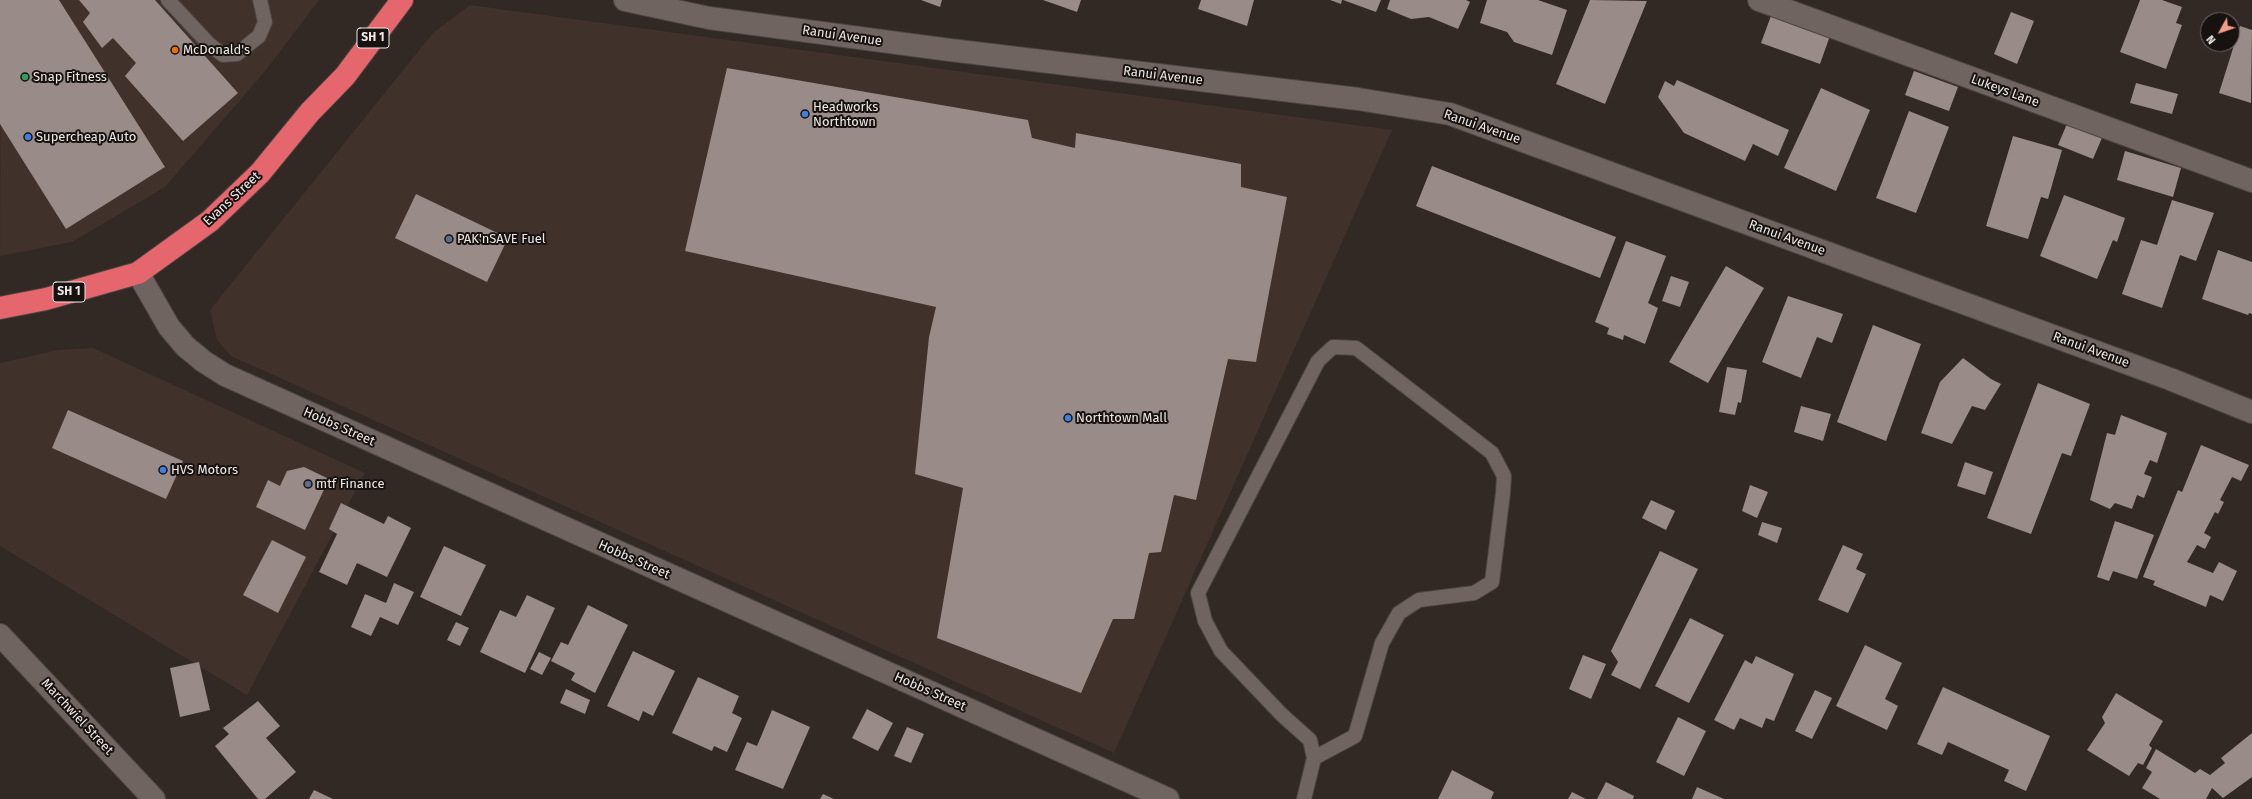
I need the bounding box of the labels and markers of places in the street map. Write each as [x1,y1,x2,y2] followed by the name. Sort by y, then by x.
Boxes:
[183,42,250,58] place label: McDonald's
[170,45,180,55] marker: McDonald's
[33,69,107,85] place label: Snap Fitness
[20,72,30,82] marker: Snap Fitness
[813,99,878,130] place label: Headworks Northtown
[800,109,810,119] marker: Headworks Northtown
[36,129,136,145] place label: Supercheap Auto
[23,132,33,142] marker: Supercheap Auto
[457,231,546,247] place label: PAK'nSAVE Fuel
[444,234,454,244] marker: PAK'nSAVE Fuel
[1076,410,1167,426] place label: Northtown Mall
[1063,413,1073,423] marker: Northtown Mall
[171,462,238,478] place label: HVS Motors
[158,465,168,475] marker: HVS Motors
[316,476,385,492] place label: mtf Finance
[303,479,313,489] marker: mtf Finance

